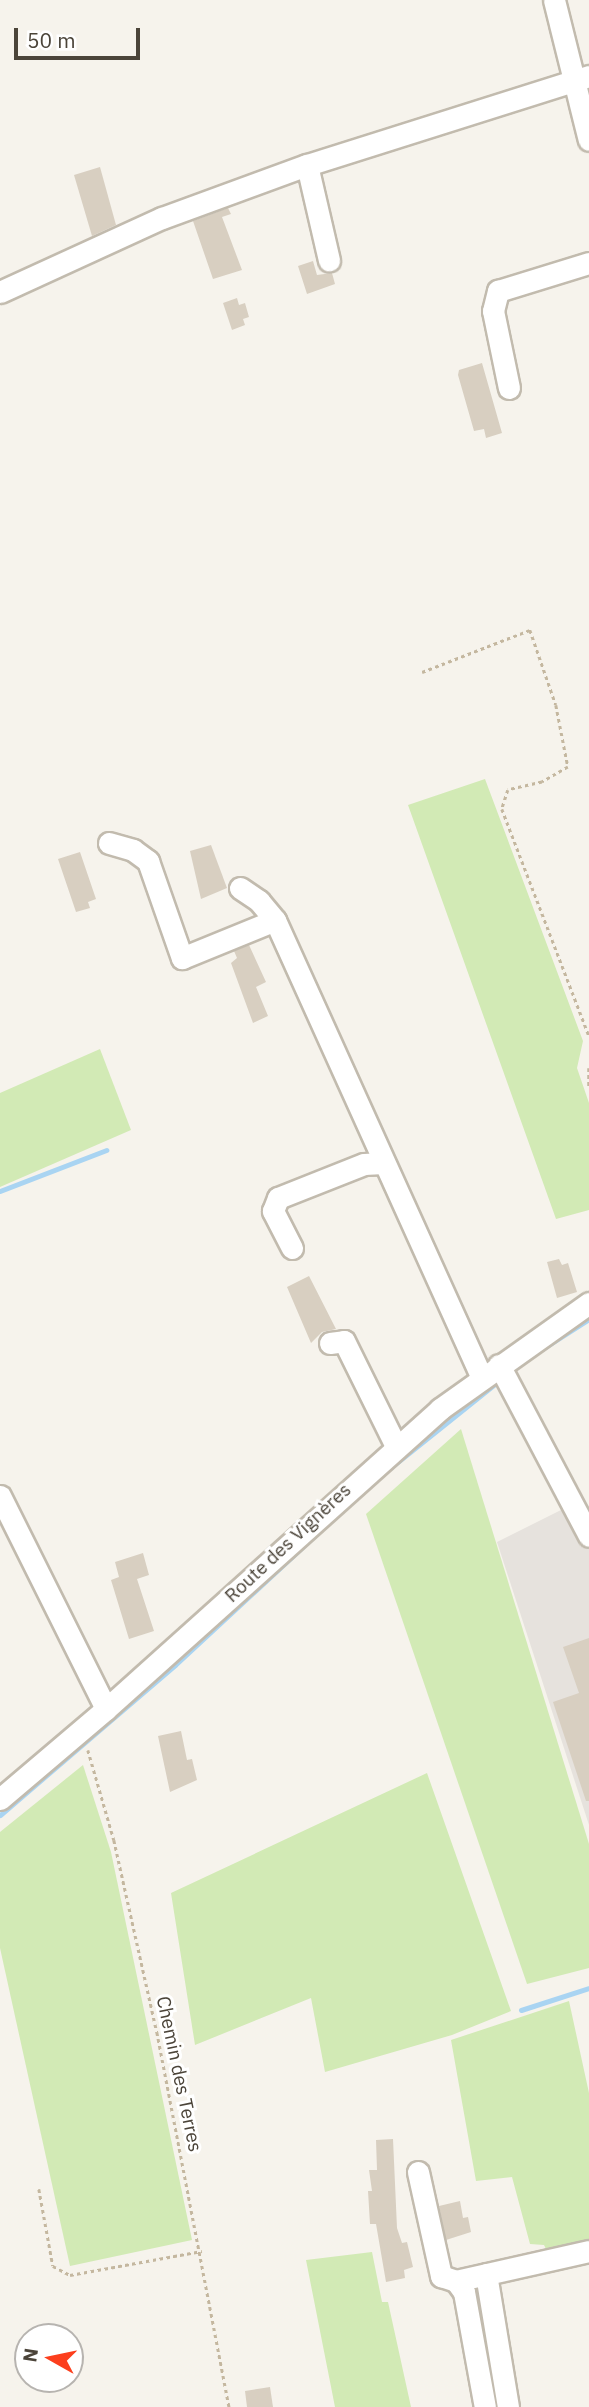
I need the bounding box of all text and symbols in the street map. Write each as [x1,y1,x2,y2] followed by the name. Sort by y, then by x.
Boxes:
[18,14,144,58] scale bar
[27,26,76,54] text: 50 m
[220,1479,356,1607] street label: Route des Vignères
[151,1994,207,2154] street label: Chemin des Terres
[14,2323,84,2393] north arrow
[17,2346,43,2364] text: N

